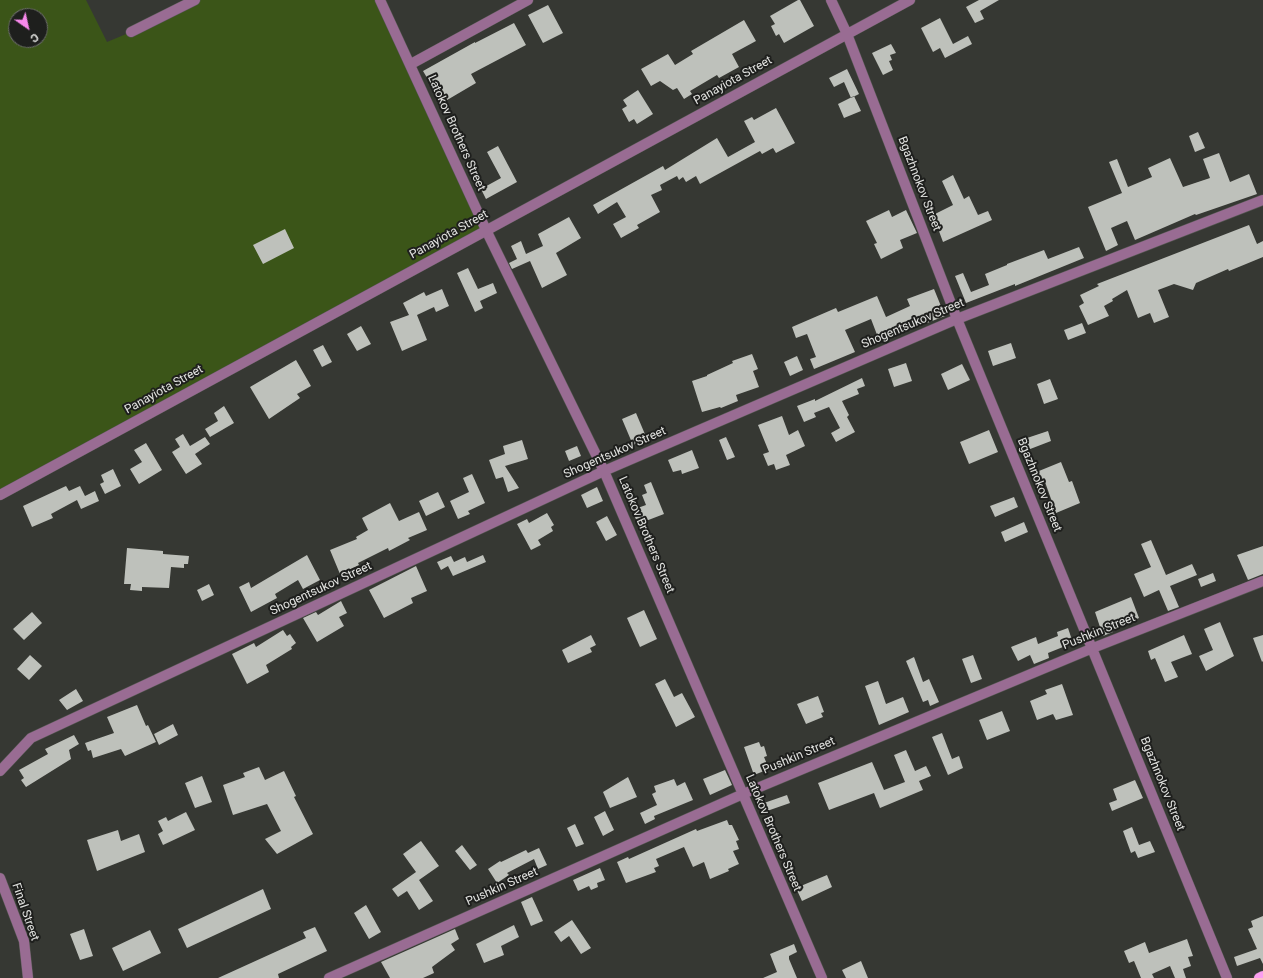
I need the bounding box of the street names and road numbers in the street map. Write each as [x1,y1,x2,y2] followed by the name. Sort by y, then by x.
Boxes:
[691,53,775,109] street label: Panayiota Street
[424,73,488,193] street label: Latokov Brothers Street
[894,135,944,233] street label: Bgazhnokov Street
[407,207,491,263] street label: Panayiota Street
[859,296,967,352] street label: Shogentsukov Street
[122,362,206,418] street label: Panayiota Street
[562,424,668,482] street label: Shogentsukov Street
[1014,436,1064,534] street label: Bgazhnokov Street
[615,475,677,595] street label: Latokov Brothers Street
[268,559,374,619] street label: Shogentsukov Street
[1060,611,1138,653] street label: Pushkin Street
[761,734,837,778] street label: Pushkin Street
[1137,735,1187,833] street label: Bgazhnokov Street
[742,773,804,893] street label: Latokov Brothers Street
[464,865,540,909] street label: Pushkin Street
[8,881,42,943] street label: Final Street

